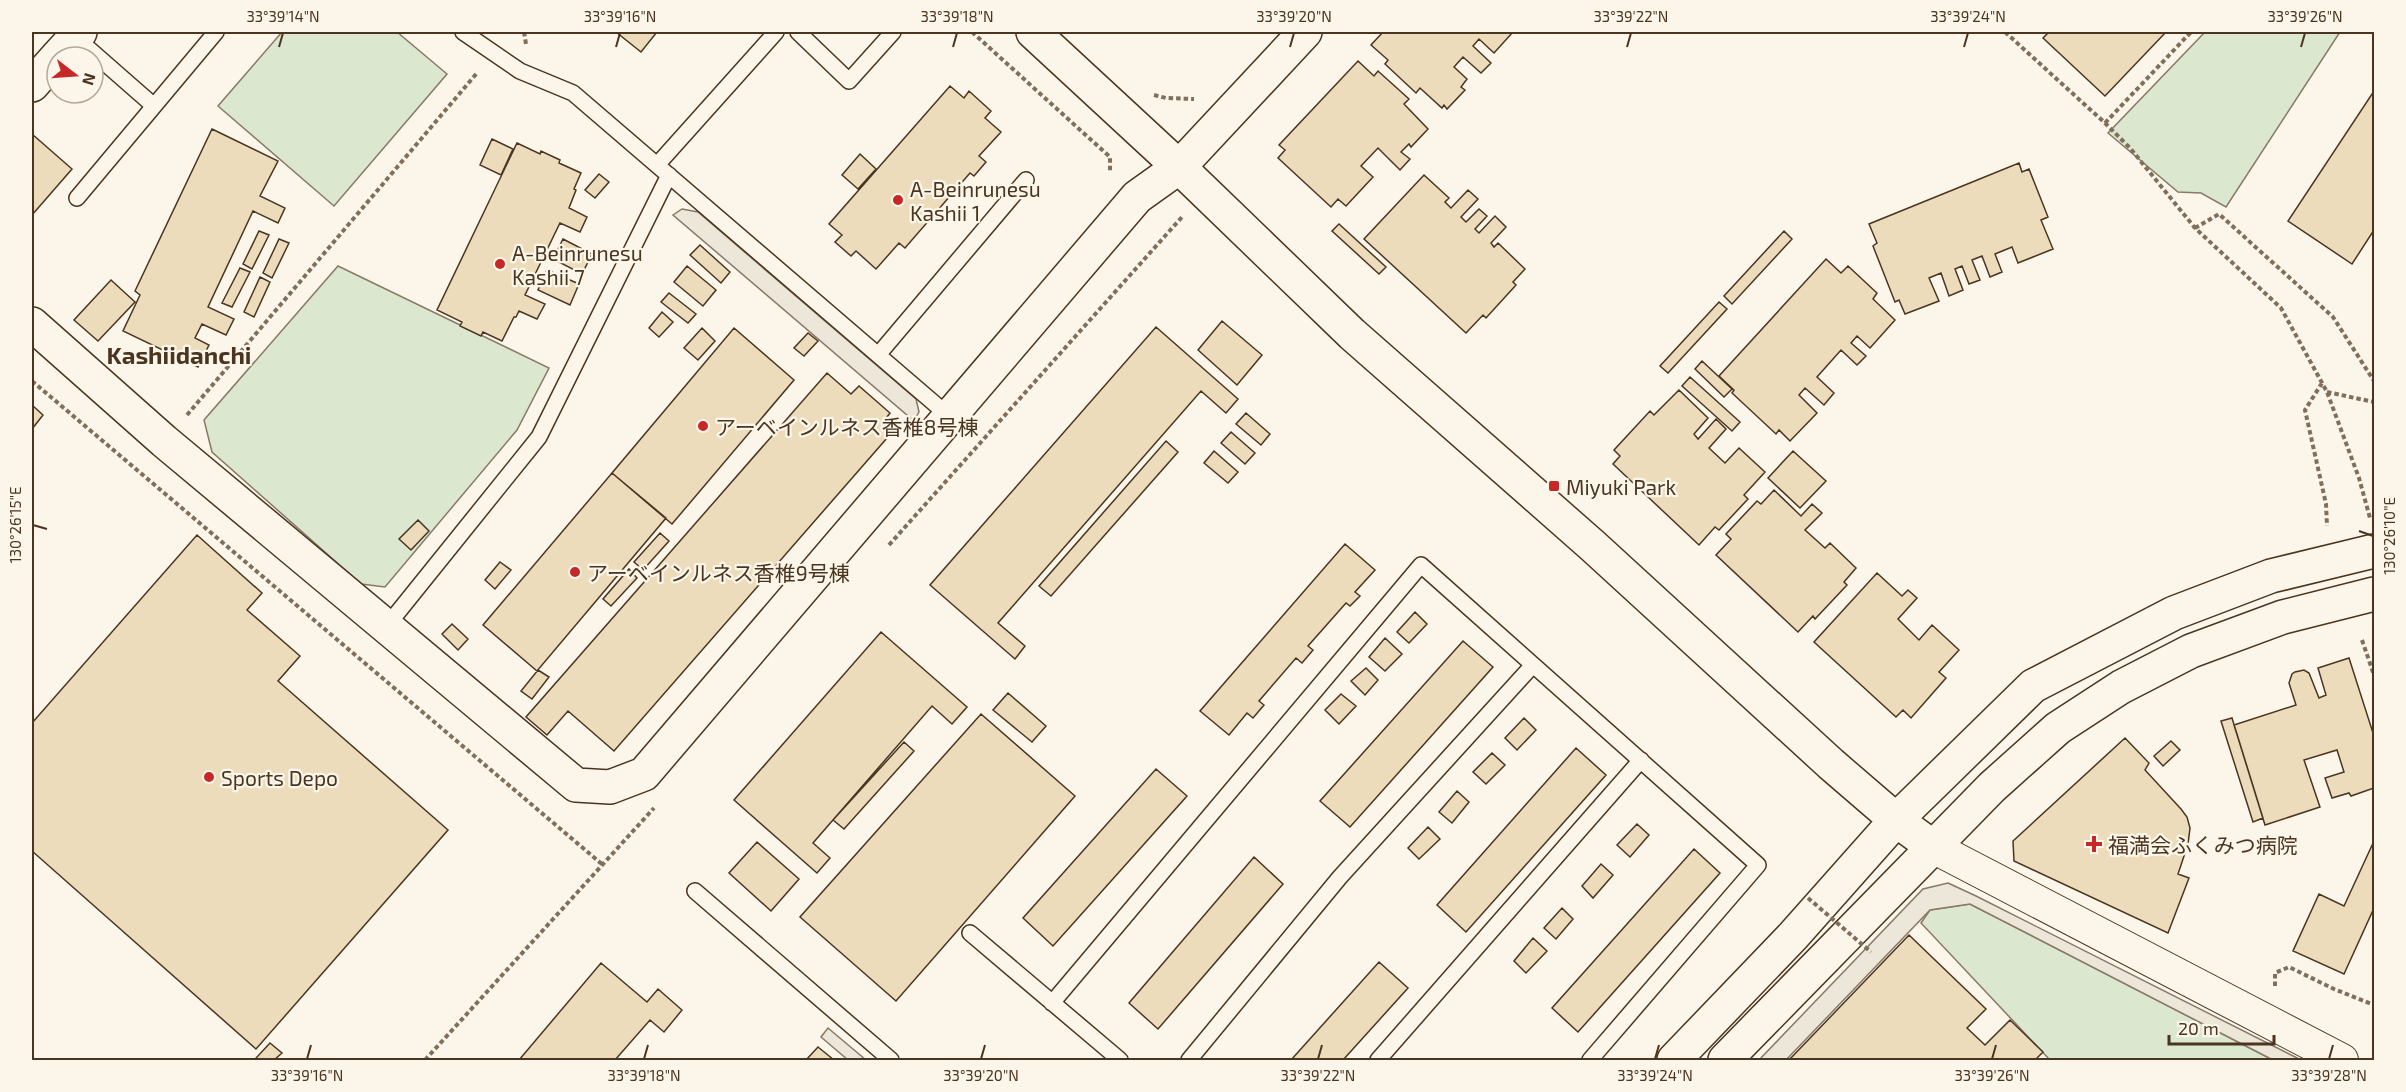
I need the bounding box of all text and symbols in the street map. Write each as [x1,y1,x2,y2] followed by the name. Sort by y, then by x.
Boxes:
[246,7,320,25] text: 33°39'14"N
[584,7,656,25] text: 33°39'16"N
[920,7,994,25] text: 33°39'18"N
[1256,7,1332,25] text: 33°39'20"N
[1594,7,1668,25] text: 33°39'22"N
[1930,7,2006,25] text: 33°39'24"N
[2267,7,2343,25] text: 33°39'26"N
[45,45,105,105] north arrow
[79,71,101,88] text: N
[910,176,1041,225] place label: A-Beinrunesu Kashii 1
[891,193,905,207] marker: A-Beinrunesu Kashii 1
[512,240,643,289] place label: A-Beinrunesu Kashii 7
[493,257,507,271] marker: A-Beinrunesu Kashii 7
[106,340,252,369] district label: Kashiidanchi
[715,414,979,439] place label: アーベインルネス香椎8号棟
[696,419,710,433] marker: アーベインルネス香椎8号棟
[1566,474,1677,499] place label: Miyuki Park
[1547,479,1561,493] marker: Miyuki Park
[6,487,24,563] text: 130°26'15"E
[2380,497,2398,575] text: 130°26'10"E
[587,560,850,585] place label: アーベインルネス香椎9号棟
[568,565,582,579] marker: アーベインルネス香椎9号棟
[221,765,338,790] place label: Sports Depo
[202,770,216,784] marker: Sports Depo
[2108,832,2298,857] place label: 福満会ふくみつ病院
[2085,835,2103,853] marker: 福満会ふくみつ病院
[2169,1008,2274,1046] scale bar
[2178,1017,2219,1039] text: 20 m
[271,1066,343,1084] text: 33°39'16"N
[607,1066,681,1084] text: 33°39'18"N
[943,1066,1019,1084] text: 33°39'20"N
[1281,1066,1355,1084] text: 33°39'22"N
[1617,1066,1693,1084] text: 33°39'24"N
[1954,1066,2030,1084] text: 33°39'26"N
[2291,1066,2367,1084] text: 33°39'28"N

